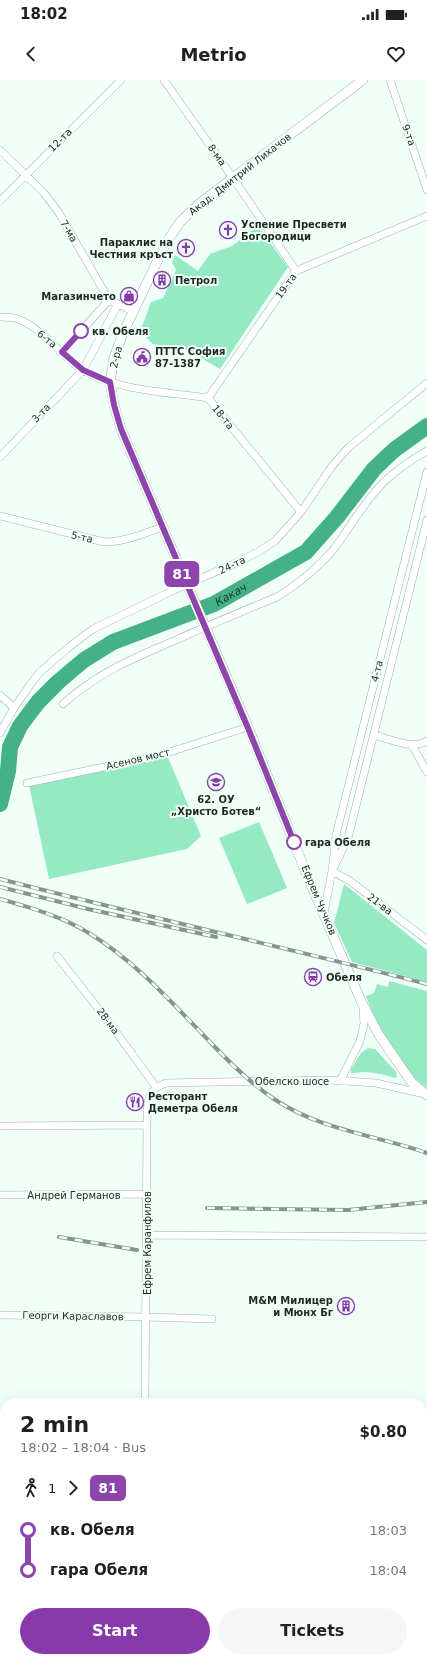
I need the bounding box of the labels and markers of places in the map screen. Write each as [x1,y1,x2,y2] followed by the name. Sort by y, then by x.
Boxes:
[241,219,347,242] place label: Успение Пресвети Богородици
[218,220,238,240] church icon: Успение Пресвети Богородици
[89,237,173,260] place label: Параклис на Честния кръст
[176,238,196,258] church icon: Параклис на Честния кръст
[152,270,172,290] building icon: Петрол
[175,275,217,286] place label: Петрол
[119,286,139,306] shop icon: Магазинчето
[41,291,116,302] place label: Магазинчето
[73,323,89,339] marker: кв. Обеля
[92,326,148,337] place label: кв. Обеля
[155,346,225,369] place label: ПТТС София 87-1387
[132,347,152,367] public building icon: ПТТС София 87-1387
[206,772,226,792] school or university icon: 62. ОУ „Христо Ботев“
[171,794,261,817] place label: 62. ОУ „Христо Ботев“
[286,834,302,850] marker: гара Обеля
[305,837,370,848] place label: гара Обеля
[303,967,323,987] station icon: Обеля
[326,972,362,983] place label: Обеля
[148,1091,238,1114] place label: Ресторант Деметра Обеля
[125,1092,145,1112] restaurant icon: Ресторант Деметра Обеля
[248,1295,333,1318] place label: М&M Mилицер и Мюнх Бг
[336,1296,356,1316] building icon: М&M Mилицер и Мюнх Бг

